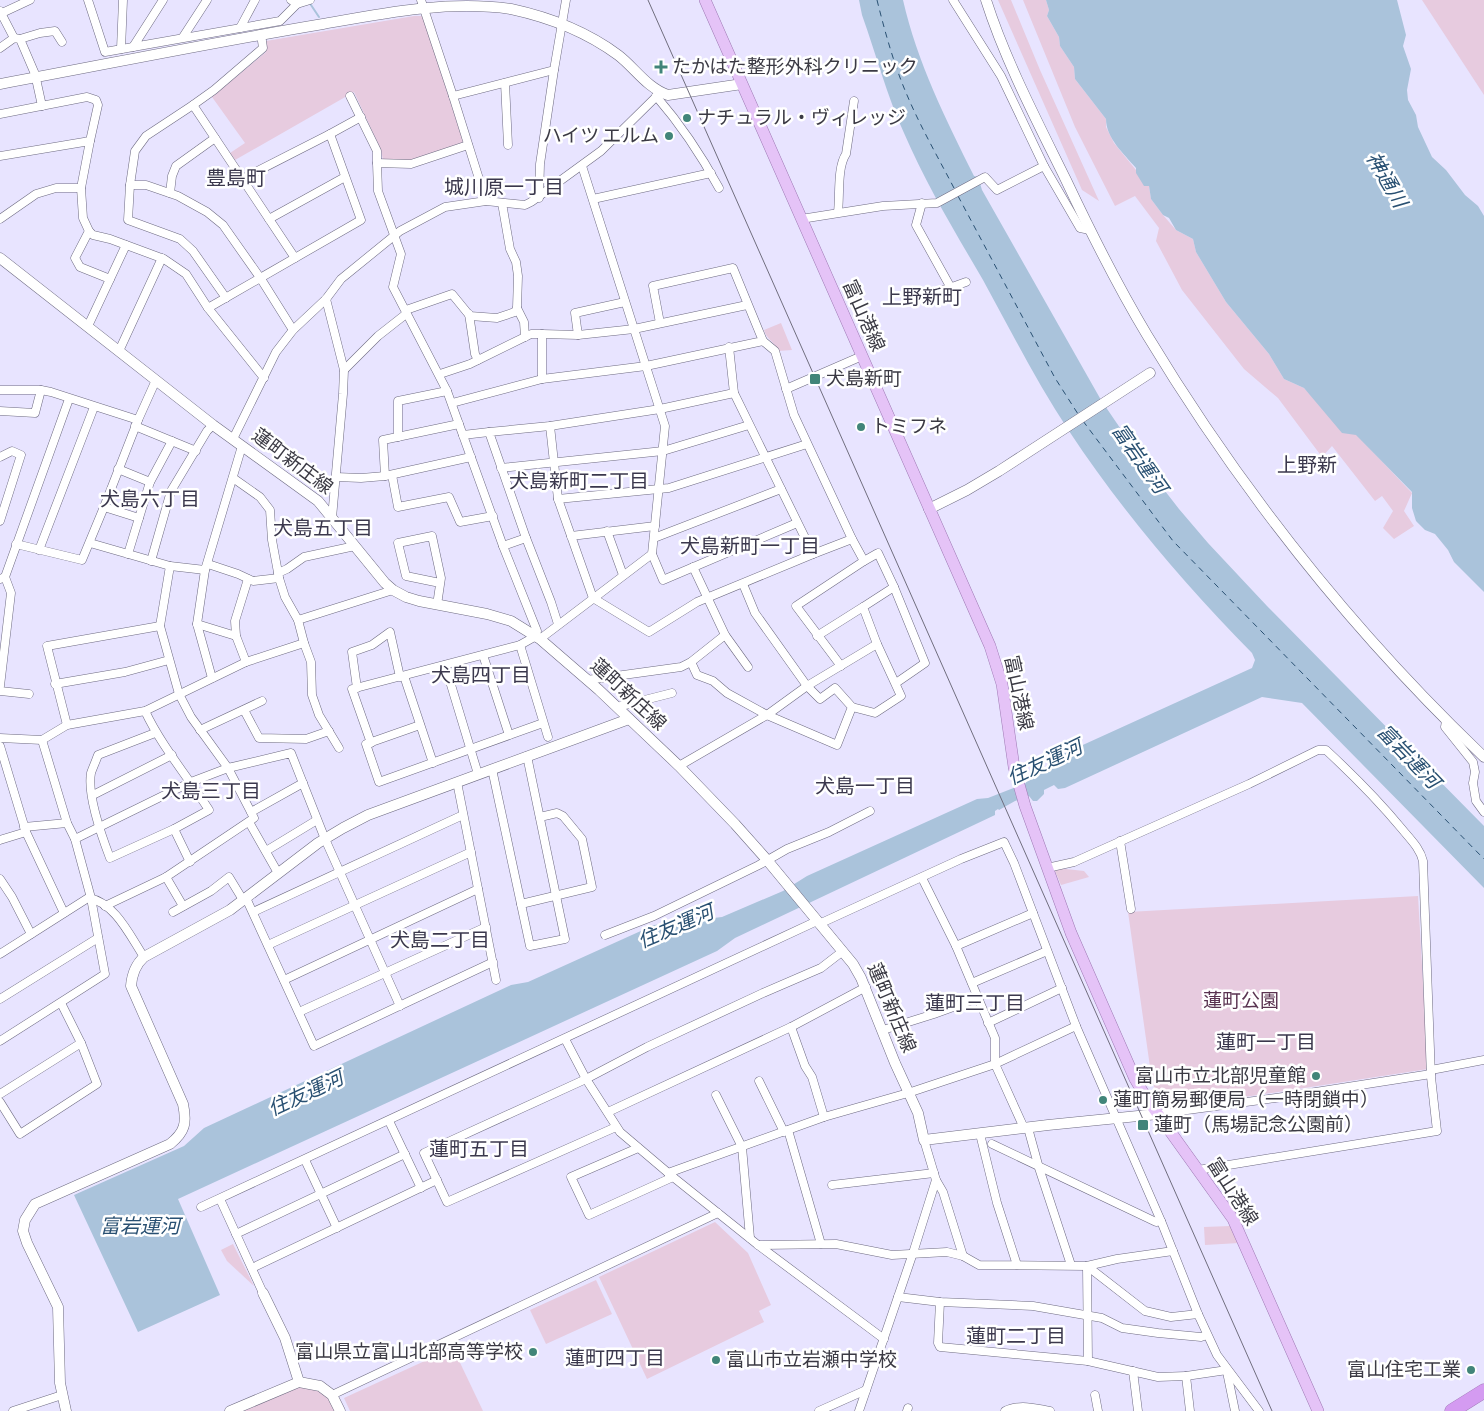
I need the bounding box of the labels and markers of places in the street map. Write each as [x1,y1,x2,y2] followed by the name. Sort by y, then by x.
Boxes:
[672,56,918,79] place label: たかはた整形外科クリニック
[654,60,668,74] marker: たかはた整形外科クリニック
[697,107,906,130] place label: ナチュラル・ヴィレッジ
[681,112,693,124] marker: ナチュラル・ヴィレッジ
[543,125,659,148] place label: ハイツ エルム
[663,130,675,142] marker: ハイツ エルム
[826,368,902,391] place label: 犬島新町
[808,372,822,386] marker: 犬島新町
[871,416,947,439] place label: トミフネ
[855,421,867,433] marker: トミフネ
[1135,1065,1306,1088] place label: 富山市立北部児童館
[1310,1070,1322,1082] marker: 富山市立北部児童館
[1113,1089,1379,1112] place label: 蓮町簡易郵便局（一時閉鎖中）
[1097,1094,1109,1106] marker: 蓮町簡易郵便局（一時閉鎖中）
[1154,1114,1363,1137] place label: 蓮町（馬場記念公園前）
[1136,1118,1150,1132] marker: 蓮町（馬場記念公園前）
[295,1341,523,1364] place label: 富山県立富山北部高等学校
[527,1346,539,1358] marker: 富山県立富山北部高等学校
[726,1349,897,1372] place label: 富山市立岩瀬中学校
[710,1354,722,1366] marker: 富山市立岩瀬中学校
[1347,1359,1461,1382] place label: 富山住宅工業
[1465,1364,1477,1376] marker: 富山住宅工業

